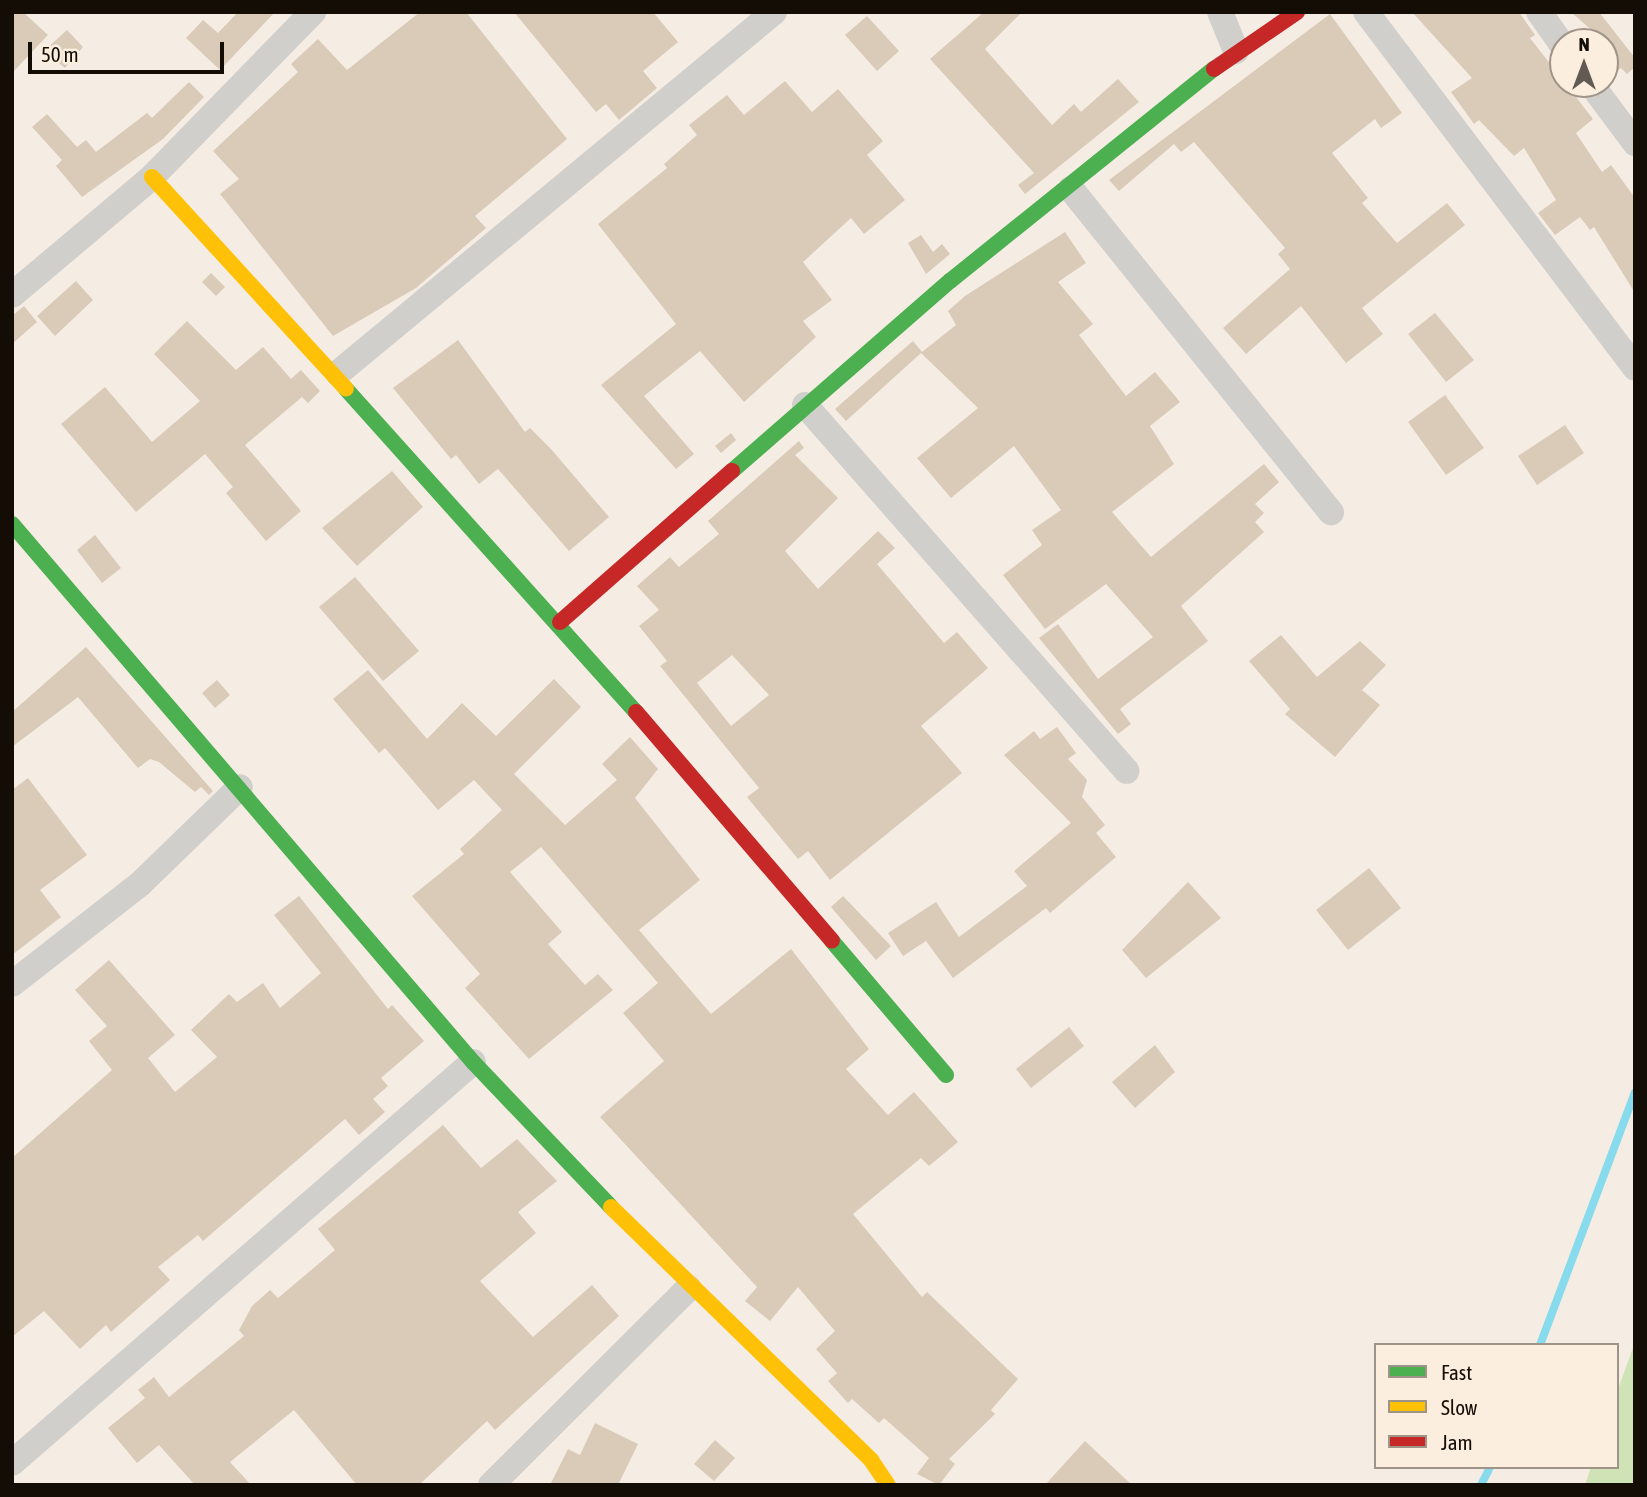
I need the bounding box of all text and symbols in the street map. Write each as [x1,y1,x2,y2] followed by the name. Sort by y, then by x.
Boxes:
[32,28,228,72] scale bar
[1549,28,1619,98] north arrow
[1578,33,1590,55] text: N
[41,42,79,66] text: 50 m
[1374,1343,1619,1469] legend
[1441,1360,1472,1384] text: Fast
[1441,1395,1477,1419] text: Slow
[1441,1430,1473,1454] text: Jam

